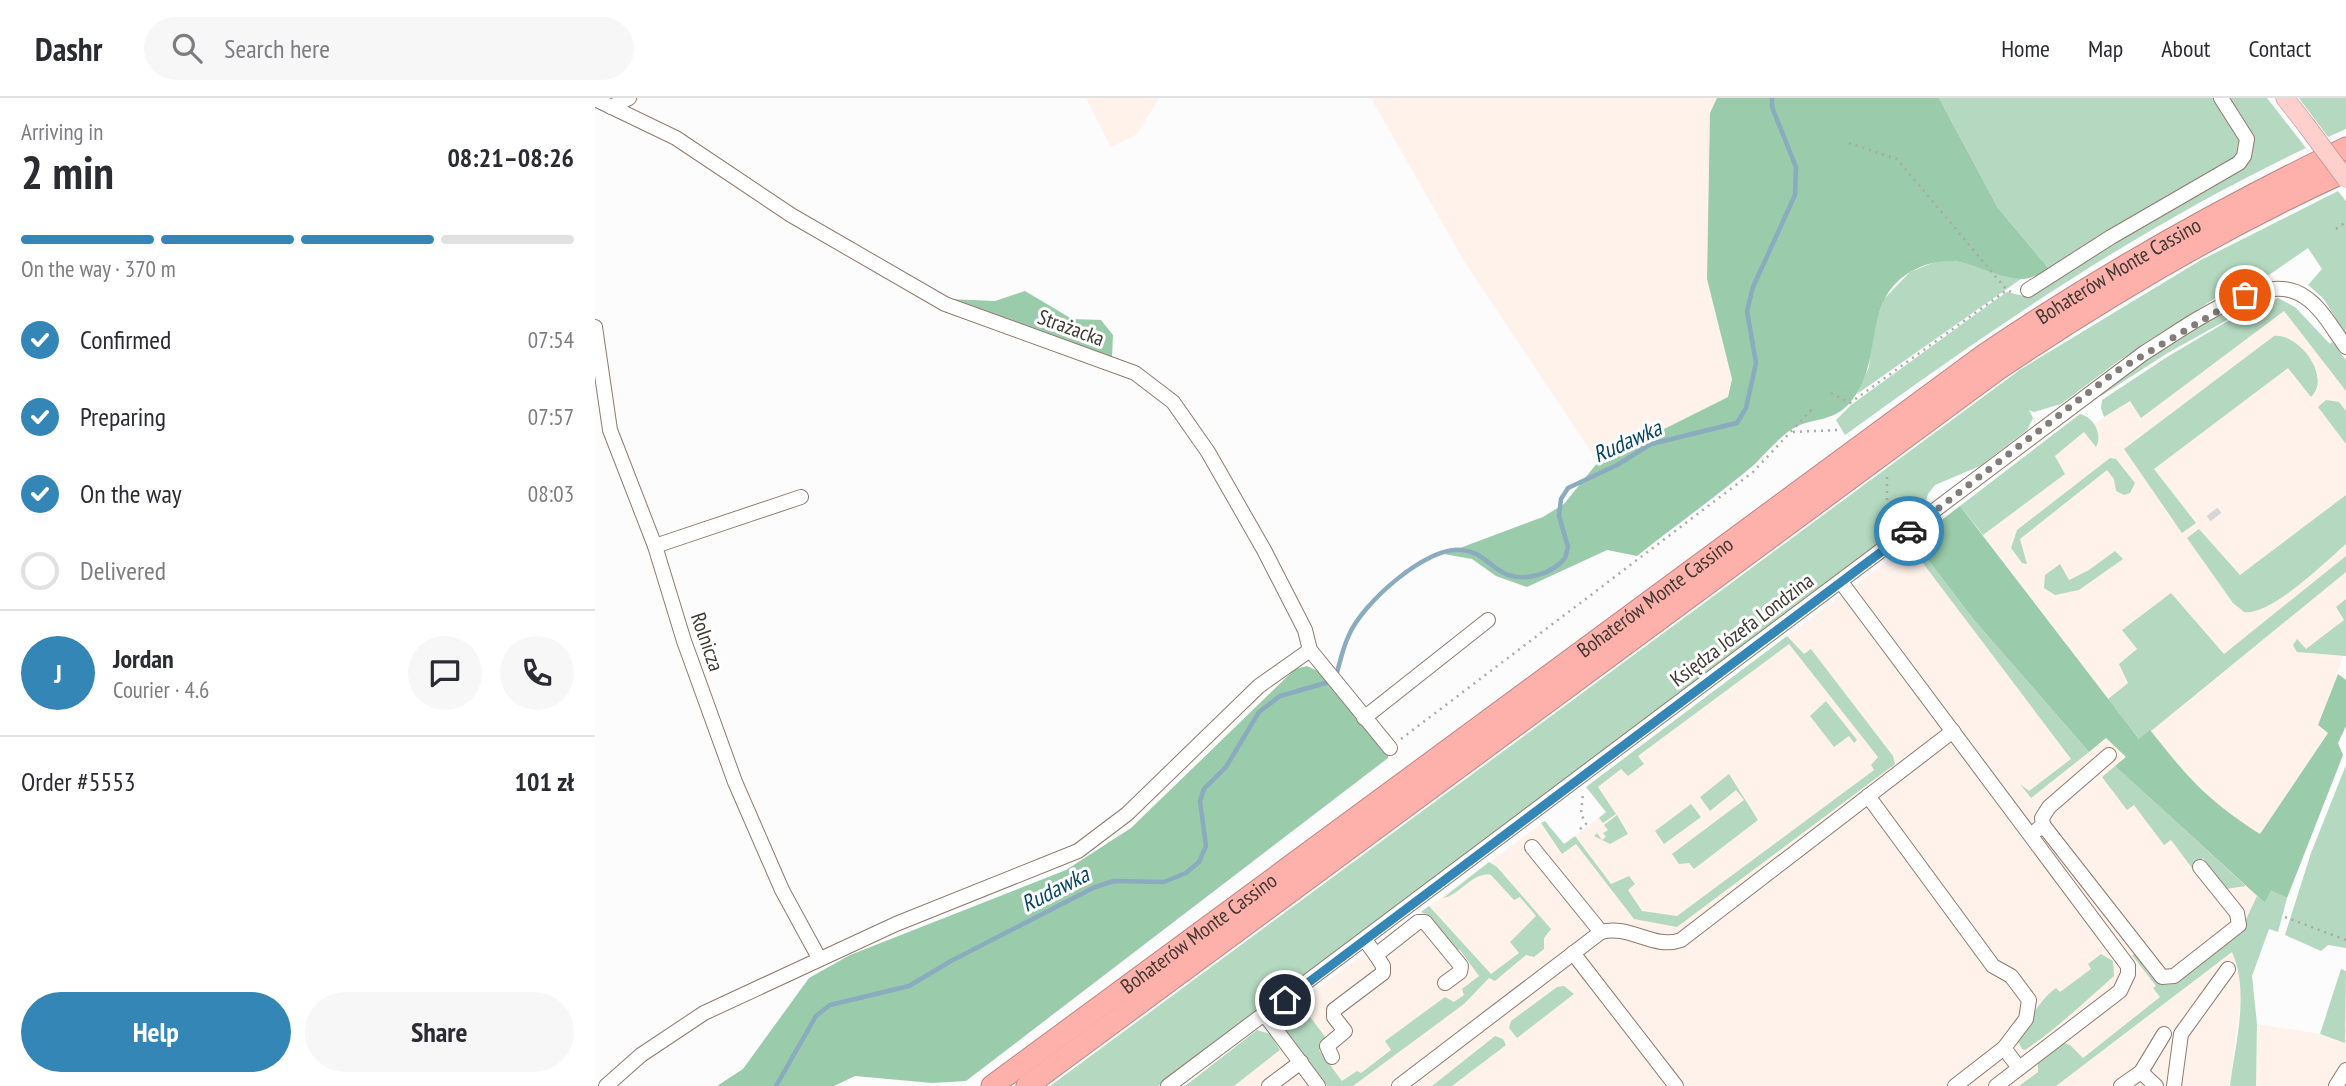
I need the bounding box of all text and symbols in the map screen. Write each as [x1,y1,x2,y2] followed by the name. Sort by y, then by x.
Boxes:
[144,17,634,80] search box
[35,27,102,70] text: Dashr
[168,29,206,67] icon: search
[224,32,330,65] text: Search here
[2001,33,2050,64] text: Home
[2088,33,2123,64] text: Map
[2161,33,2210,64] text: About
[2248,33,2311,64] text: Contact
[21,117,103,146] text: Arriving in
[447,141,574,174] text: 08:21–08:26
[21,142,114,202] text: 2 min
[2031,211,2206,330] street label: Bohaterów Monte Cassino
[21,254,176,283] text: On the way · 370 m
[2215,265,2275,325] pin
[2226,276,2264,314] icon: bag
[1034,303,1108,352] street label: Strażacka
[21,321,59,359] icon: check
[80,323,171,356] text: Confirmed
[528,325,574,354] text: 07:54
[21,398,59,436] icon: check
[80,400,166,433] text: Preparing
[528,402,574,431] text: 07:57
[1588,412,1667,468] water label: Rudawka
[21,475,59,513] icon: check
[80,477,182,510] text: On the way
[528,479,574,508] text: 08:03
[1874,496,1944,566] courier
[1890,512,1928,550] icon: car
[1572,530,1738,663] street label: Bohaterów Monte Cassino
[80,554,166,587] text: Delivered
[1665,567,1819,692] street label: Księdza Józefa Londzina
[685,609,730,675] street label: Rolnicza
[408,636,482,710] button: chat
[500,636,574,710] button: phone
[113,642,174,675] text: Jordan
[54,657,62,690] text: J
[113,675,209,704] text: Courier · 4.6
[21,765,136,798] text: Order #5553
[515,765,574,798] text: 101 zł
[1016,859,1095,918] water label: Rudawka
[1115,867,1282,1000] street label: Bohaterów Monte Cassino
[1255,970,1315,1030] pin
[1266,981,1304,1019] icon: home
[21,992,291,1072] button: Help
[305,992,574,1072] button: Share

